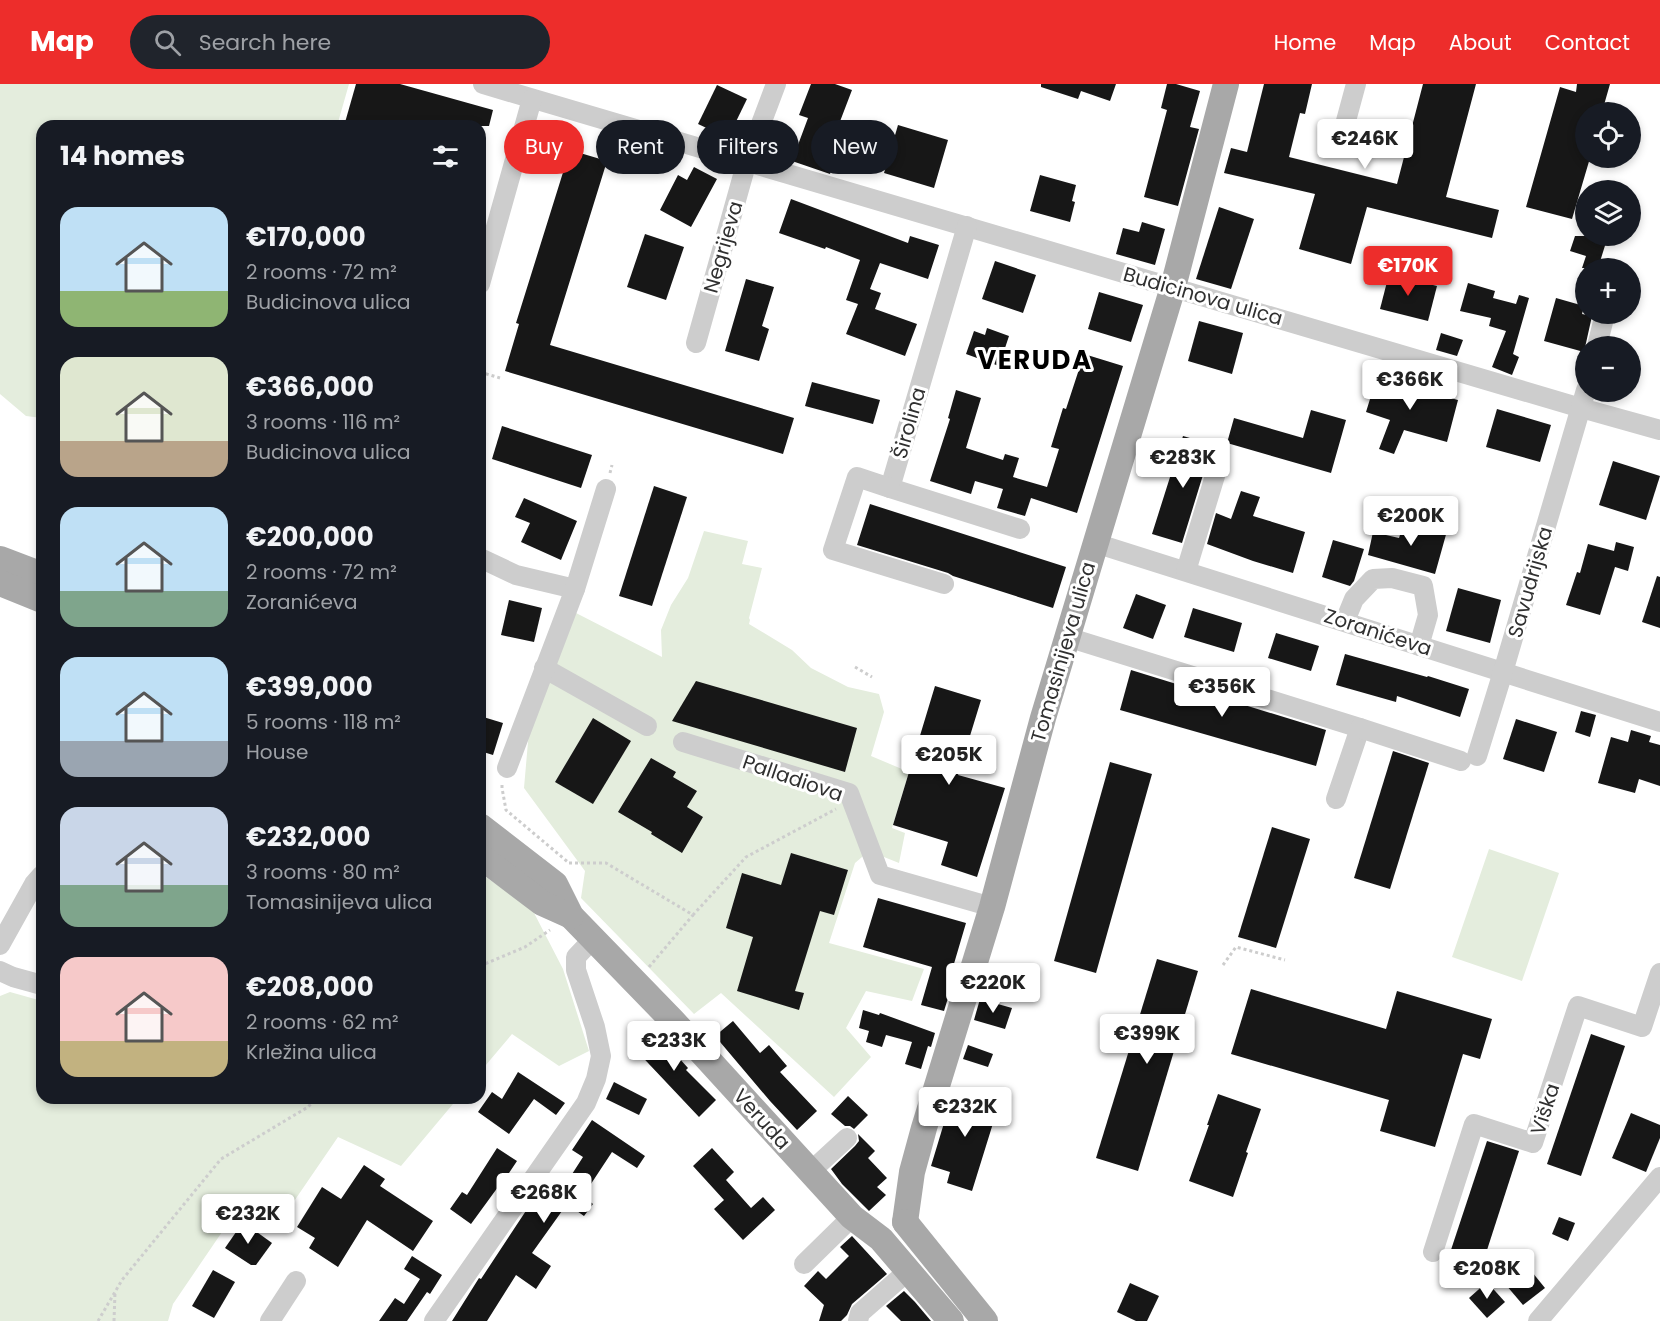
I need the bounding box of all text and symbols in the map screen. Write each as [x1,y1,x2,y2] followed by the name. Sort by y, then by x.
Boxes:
[130,15,550,69] search box
[30,22,94,61] text: Map
[151,26,184,59] icon: search
[199,27,331,58] text: Search here
[1274,28,1336,57] text: Home
[1369,28,1416,57] text: Map
[1449,28,1512,57] text: About
[1545,28,1630,57] text: Contact
[1575,102,1641,402] map controls
[1575,102,1641,168] button: locate
[1323,119,1407,170] pin: €246K
[504,120,584,174] chip: Buy
[596,120,685,174] chip: Rent
[697,120,799,174] chip: Filters
[811,120,898,174] chip: New
[1331,124,1399,152] text: €246K
[60,138,185,174] text: 14 homes
[429,140,462,173] icon: filters
[1575,180,1641,246] button: layers
[697,198,749,296] street label: Negrijeva
[246,219,366,255] text: €170,000
[108,231,180,303] icon: home
[1366,246,1450,297] pin: €170K
[1377,251,1439,279] text: €170K
[246,258,397,286] text: 2 rooms · 72 m²
[1575,258,1641,324] button: +
[1120,260,1286,332] street label: Budicinova ulica
[246,288,411,316] text: Budicinova ulica
[1575,336,1641,402] button: −
[977,342,1093,378] district label: VERUDA
[1368,360,1452,411] pin: €366K
[1376,365,1444,393] text: €366K
[246,369,374,405] text: €366,000
[108,381,180,453] icon: home
[885,384,933,462] street label: Širolina
[246,408,400,436] text: 3 rooms · 116 m²
[246,438,411,466] text: Budicinova ulica
[1141,438,1225,489] pin: €283K
[1150,443,1216,471] text: €283K
[1369,496,1453,547] pin: €200K
[1377,501,1445,529] text: €200K
[246,519,374,555] text: €200,000
[1501,523,1559,641] street label: Savudrijska
[108,531,180,603] icon: home
[246,558,397,586] text: 2 rooms · 72 m²
[1024,558,1102,746] street label: Tomasinijeva ulica
[246,588,358,616] text: Zoranićeva
[1321,601,1435,663] street label: Zoranićeva
[1180,667,1264,718] pin: €356K
[246,669,373,705] text: €399,000
[1188,672,1256,700] text: €356K
[108,681,180,753] icon: home
[246,708,401,736] text: 5 rooms · 118 m²
[907,735,991,786] pin: €205K
[246,738,308,766] text: House
[915,740,983,768] text: €205K
[739,748,847,808] street label: Palladiova
[246,819,370,855] text: €232,000
[108,831,180,903] icon: home
[246,858,400,886] text: 3 rooms · 80 m²
[246,888,433,916] text: Tomasinijeva ulica
[951,963,1035,1014] pin: €220K
[960,968,1026,996] text: €220K
[246,969,374,1005] text: €208,000
[108,981,180,1053] icon: home
[246,1008,399,1036] text: 2 rooms · 62 m²
[1105,1014,1189,1065] pin: €399K
[1114,1019,1180,1047] text: €399K
[632,1021,716,1072] pin: €233K
[641,1026,707,1054] text: €233K
[246,1038,377,1066] text: Krležina ulica
[1524,1080,1566,1138] street label: Viška
[727,1082,797,1156] street label: Veruda
[923,1087,1007,1138] pin: €232K
[933,1092,997,1120] text: €232K
[502,1173,586,1224] pin: €268K
[511,1178,577,1206] text: €268K
[206,1194,290,1245] pin: €232K
[216,1199,280,1227] text: €232K
[1445,1249,1529,1300] pin: €208K
[1453,1254,1521,1282] text: €208K

